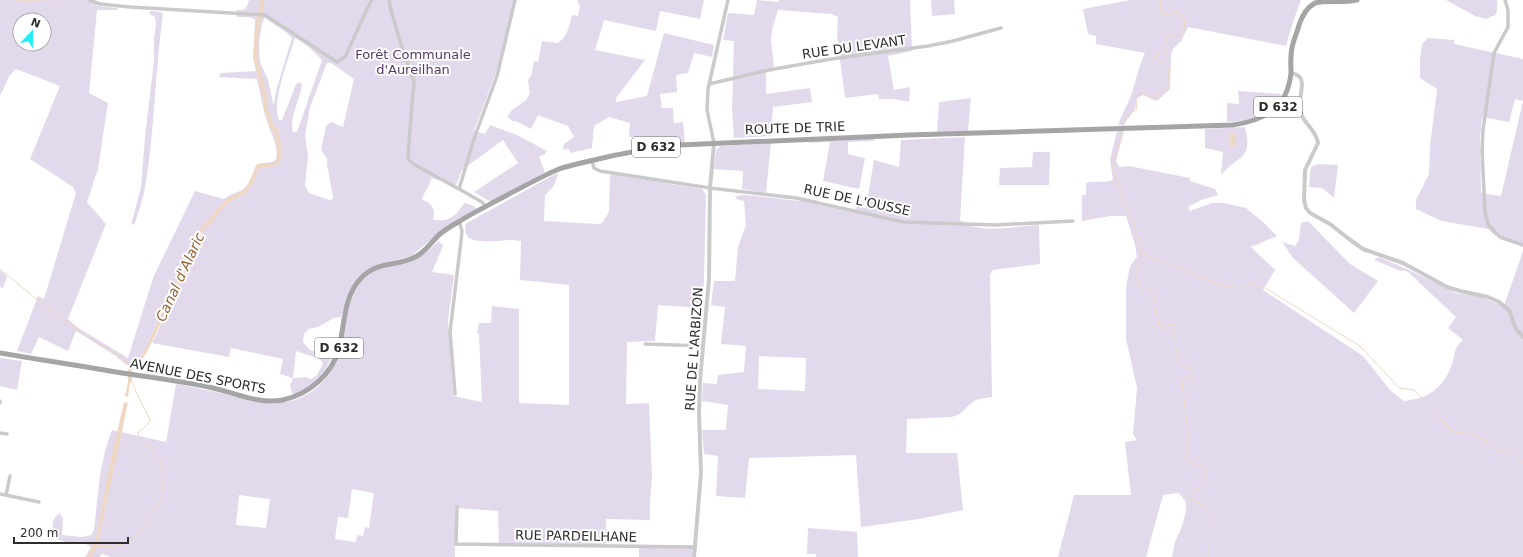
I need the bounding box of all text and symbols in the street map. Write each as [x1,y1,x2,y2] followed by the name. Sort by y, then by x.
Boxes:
[12,12,52,52] north arrow
[29,15,42,31] text: N
[801,32,907,62] street label: RUE DU LEVANT
[355,47,471,77] park label: Forêt Communale d'Aureilhan
[1254,97,1302,117] road number: D 632
[745,119,845,137] street label: ROUTE DE TRIE
[632,137,680,157] road number: D 632
[802,181,912,219] street label: RUE DE L'OUSSE
[152,230,208,324] water label: Canal d'Alaric
[682,287,706,411] street label: RUE DE L'ARBIZON
[315,338,363,358] road number: D 632
[129,355,267,397] street label: AVENUE DES SPORTS
[14,519,128,545] scale bar
[20,526,58,540] text: 200 m
[515,527,637,545] street label: RUE PARDEILHANE

